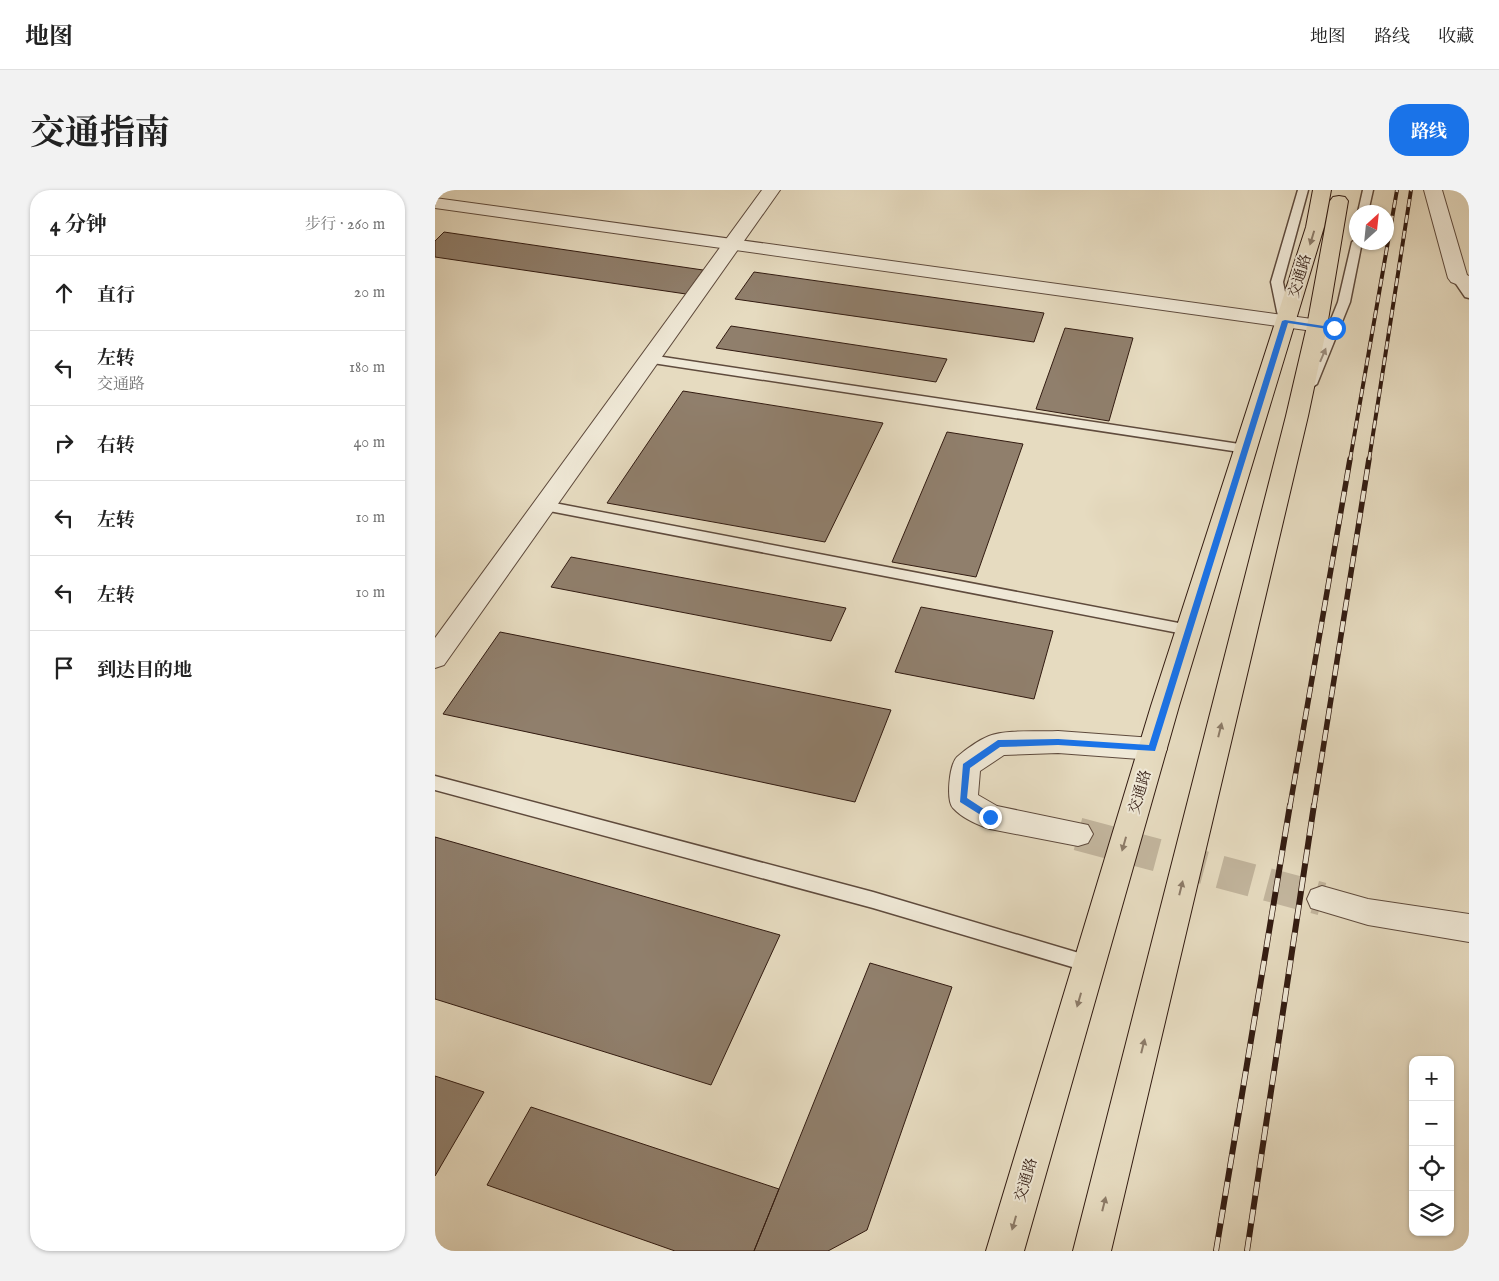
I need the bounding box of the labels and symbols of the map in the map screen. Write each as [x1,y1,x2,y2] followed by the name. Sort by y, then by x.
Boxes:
[1349,205,1394,250] north arrow
[1307,230,1315,245] one-way arrow
[1284,252,1316,300] street label: 交通路
[1323,317,1346,340] route start
[1319,348,1327,362] one-way arrow
[1216,723,1224,738] one-way arrow
[1125,768,1155,816] street label: 交通路
[979,806,1002,829] route end
[1120,837,1128,852] one-way arrow
[1177,881,1185,896] one-way arrow
[1074,993,1082,1008] one-way arrow
[1139,1038,1147,1053] one-way arrow
[1011,1156,1041,1204] street label: 交通路
[1100,1196,1108,1211] one-way arrow
[1009,1216,1017,1231] one-way arrow

